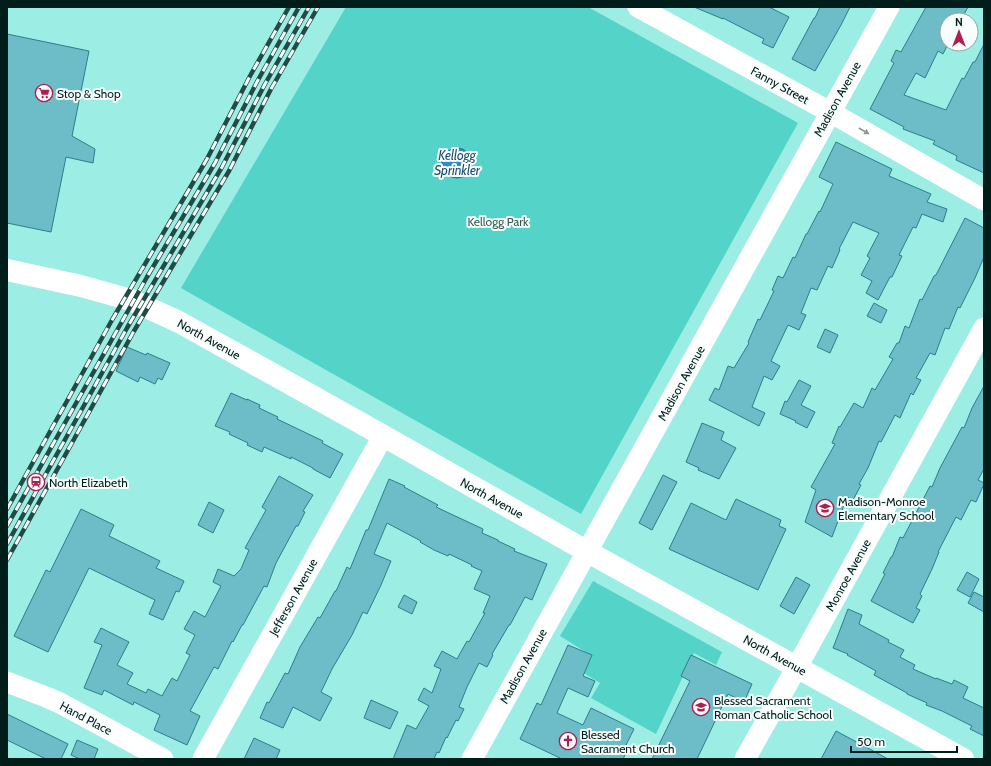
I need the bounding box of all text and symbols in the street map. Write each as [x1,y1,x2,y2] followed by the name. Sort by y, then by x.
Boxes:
[939,12,979,52] north arrow
[955,15,963,29] text: N
[810,59,864,139] street label: Madison Avenue
[748,63,812,107] street label: Fanny Street
[34,83,54,103] supermarket icon: Stop & Shop
[57,86,121,101] place label: Stop & Shop
[858,128,870,135] one-way arrow
[434,147,481,178] water label: Kellogg Sprinkler
[467,214,529,229] park label: Kellogg Park
[175,315,243,363] street label: North Avenue
[654,343,708,423] street label: Madison Avenue
[26,472,46,492] station icon: North Elizabeth
[458,474,526,522] street label: North Avenue
[49,475,128,490] place label: North Elizabeth
[838,494,934,523] place label: Madison-Monroe Elementary School
[815,498,835,518] school or university icon: Madison-Monroe Elementary School
[822,536,874,614] street label: Monroe Avenue
[265,556,320,639] street label: Jefferson Avenue
[496,626,550,706] street label: Madison Avenue
[741,631,809,679] street label: North Avenue
[714,693,832,722] place label: Blessed Sacrament Roman Catholic School
[691,697,711,717] school or university icon: Blessed Sacrament Roman Catholic School
[57,698,115,738] street label: Hand Place
[581,727,674,756] place label: Blessed Sacrament Church
[851,728,957,754] scale bar
[558,731,578,751] church icon: Blessed Sacrament Church
[857,734,885,749] text: 50 m

